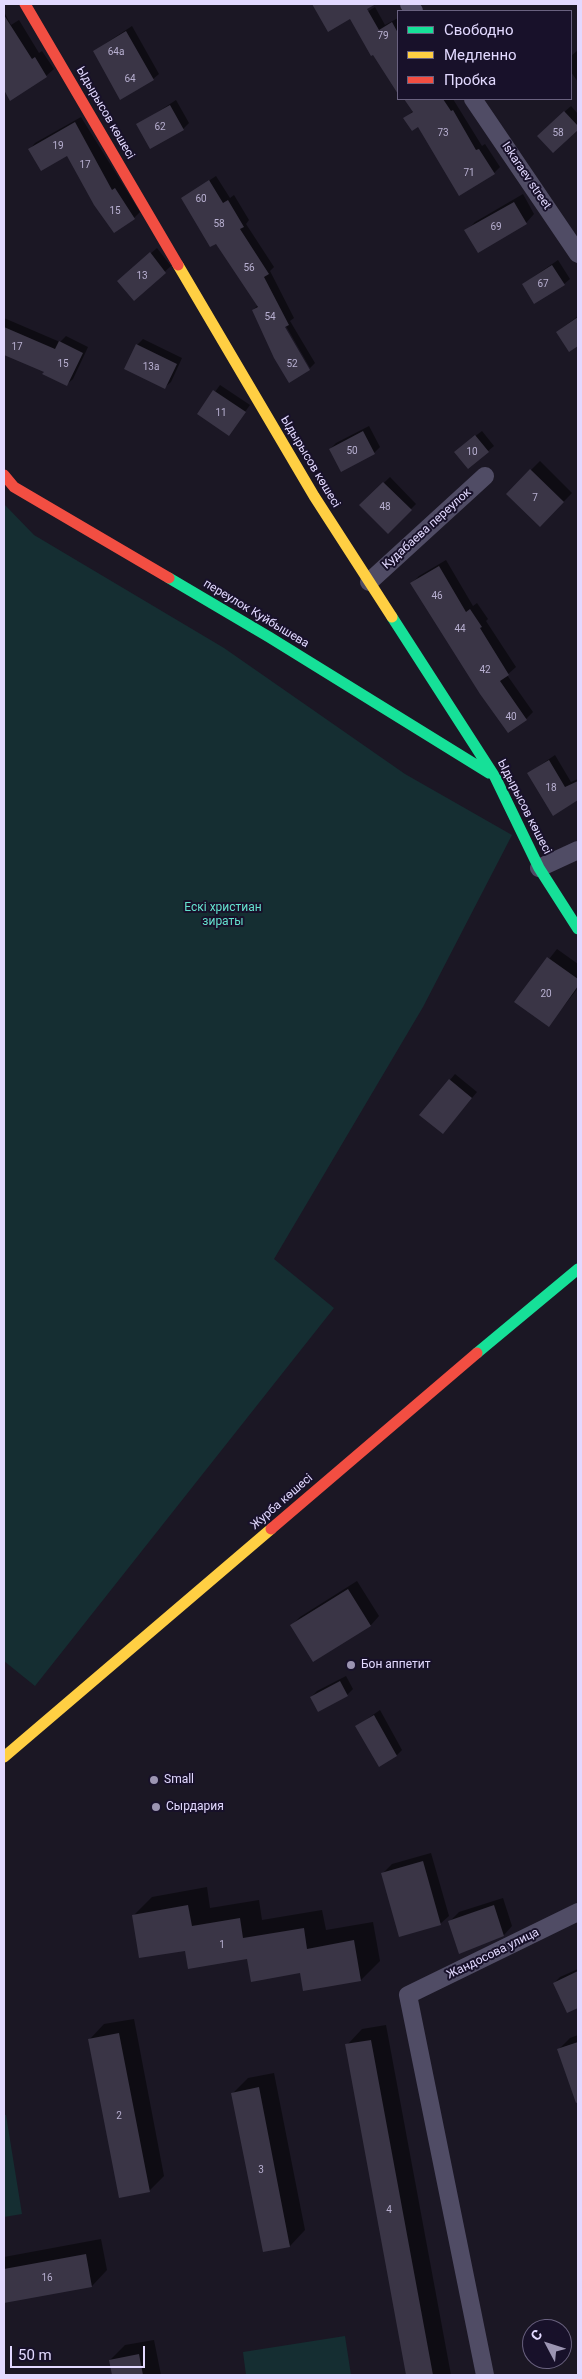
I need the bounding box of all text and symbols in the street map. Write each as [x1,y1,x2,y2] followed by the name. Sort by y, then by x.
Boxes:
[397,10,572,100] legend
[444,21,513,39] text: Свободно
[377,30,389,42] house number: 79
[108,46,124,58] house number: 64а
[444,46,517,64] text: Медленно
[73,64,137,162] street label: Ыдырысов көшесі
[444,71,496,89] text: Пробка
[124,73,136,85] house number: 64
[154,121,166,133] house number: 62
[437,127,449,139] house number: 73
[552,127,564,139] house number: 58
[52,140,64,152] house number: 19
[498,140,554,212] street label: Iskaraev street
[79,159,91,171] house number: 17
[463,167,475,179] house number: 71
[195,193,207,205] house number: 60
[109,205,121,217] house number: 15
[213,218,225,230] house number: 58
[490,221,502,233] house number: 69
[243,262,255,274] house number: 56
[136,270,148,282] house number: 13
[537,278,549,290] house number: 67
[264,311,276,323] house number: 54
[11,341,23,353] house number: 17
[57,358,69,370] house number: 15
[286,358,298,370] house number: 52
[143,361,159,373] house number: 13а
[215,407,227,419] house number: 11
[277,413,343,511] street label: Ыдырысов көшесі
[346,445,358,457] house number: 50
[466,446,478,458] house number: 10
[380,485,474,573] street label: Кудабаева переулок
[532,492,538,504] house number: 7
[379,501,391,513] house number: 48
[201,577,311,651] street label: переулок Куйбышева
[431,590,443,602] house number: 46
[454,623,466,635] house number: 44
[479,664,491,676] house number: 42
[505,711,517,723] house number: 40
[494,757,554,857] street label: Ыдырысов көшесі
[545,782,557,794] house number: 18
[184,901,262,929] park label: Ескі христиан зираты
[540,988,552,1000] house number: 20
[248,1471,316,1533] street label: Журба көшесі
[361,1658,430,1672] place label: Бон аппетит
[345,1659,357,1671] marker: Бон аппетит
[164,1773,194,1787] place label: Small
[148,1774,160,1786] marker: Small
[166,1800,224,1814] place label: Сырдария
[150,1801,162,1813] marker: Сырдария
[445,1925,541,1983] street label: Жандосова улица
[219,1939,225,1951] house number: 1
[116,2110,122,2122] house number: 2
[258,2164,264,2176] house number: 3
[386,2204,392,2216] house number: 4
[41,2272,53,2284] house number: 16
[522,2319,572,2369] north arrow
[527,2326,545,2344] text: С
[12,2336,148,2368] scale bar
[18,2346,52,2364] text: 50 m

